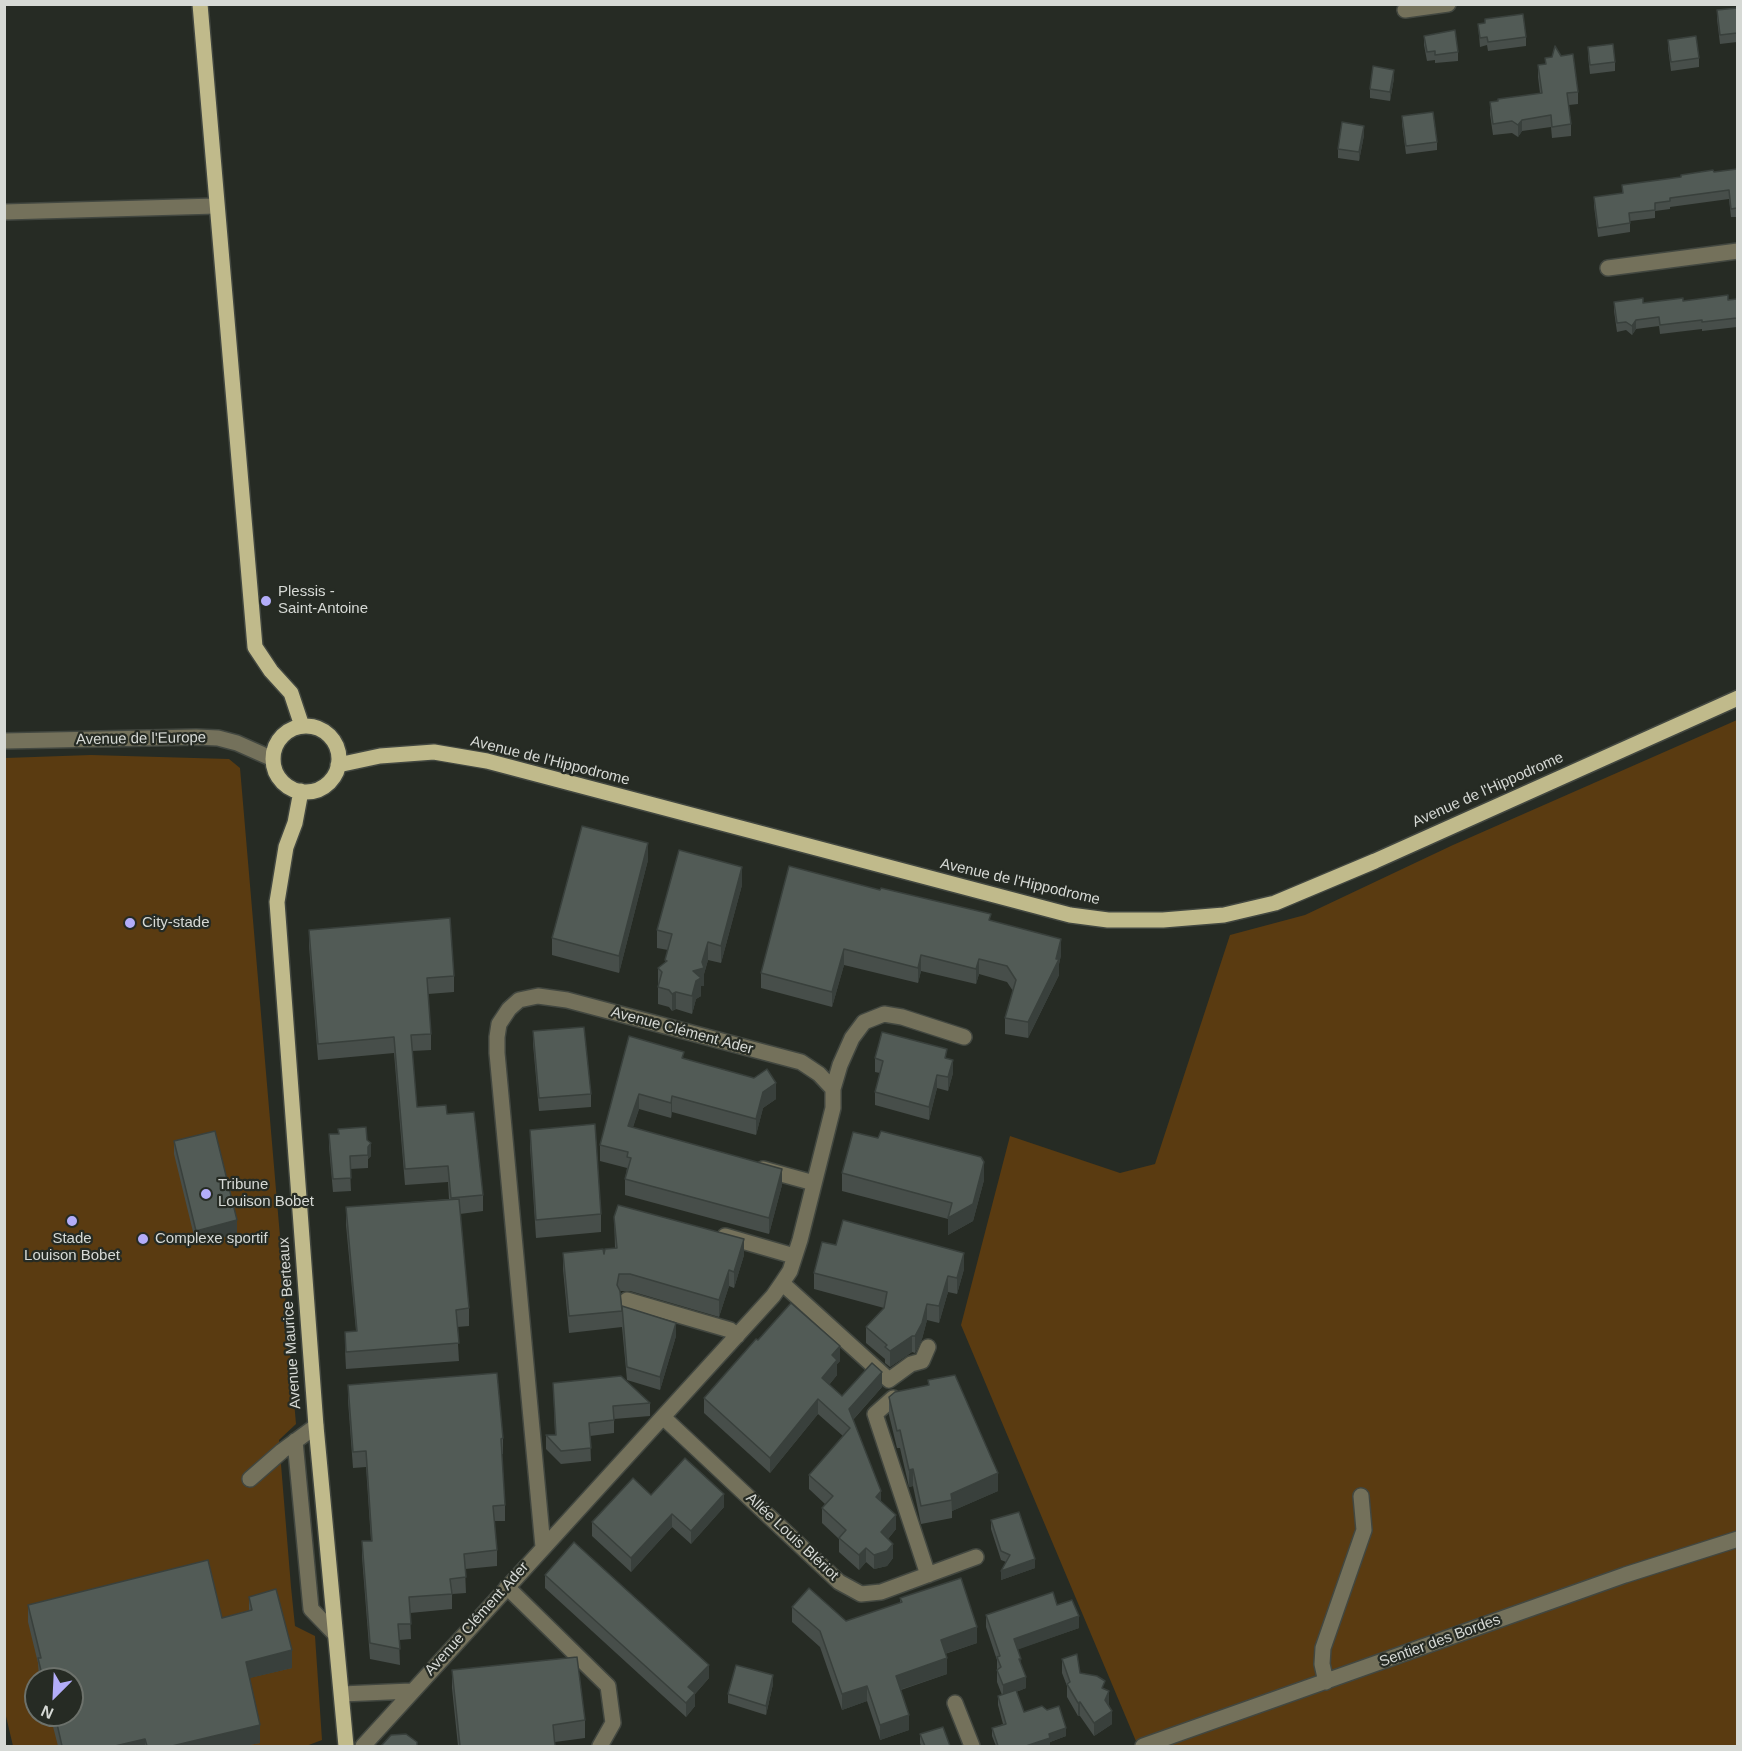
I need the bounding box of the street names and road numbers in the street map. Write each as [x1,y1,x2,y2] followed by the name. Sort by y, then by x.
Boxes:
[76,729,206,749] street label: Avenue de l'Europe
[468,732,632,790] street label: Avenue de l'Hippodrome
[1410,749,1566,831] street label: Avenue de l'Hippodrome
[938,855,1102,909] street label: Avenue de l'Hippodrome
[609,1003,755,1059] street label: Avenue Clément Ader
[275,1236,305,1410] street label: Avenue Maurice Berteaux
[742,1489,842,1585] street label: Allée Louis Blériot
[421,1559,533,1679] street label: Avenue Clément Ader
[1377,1611,1503,1671] street label: Sentier des Bordes

